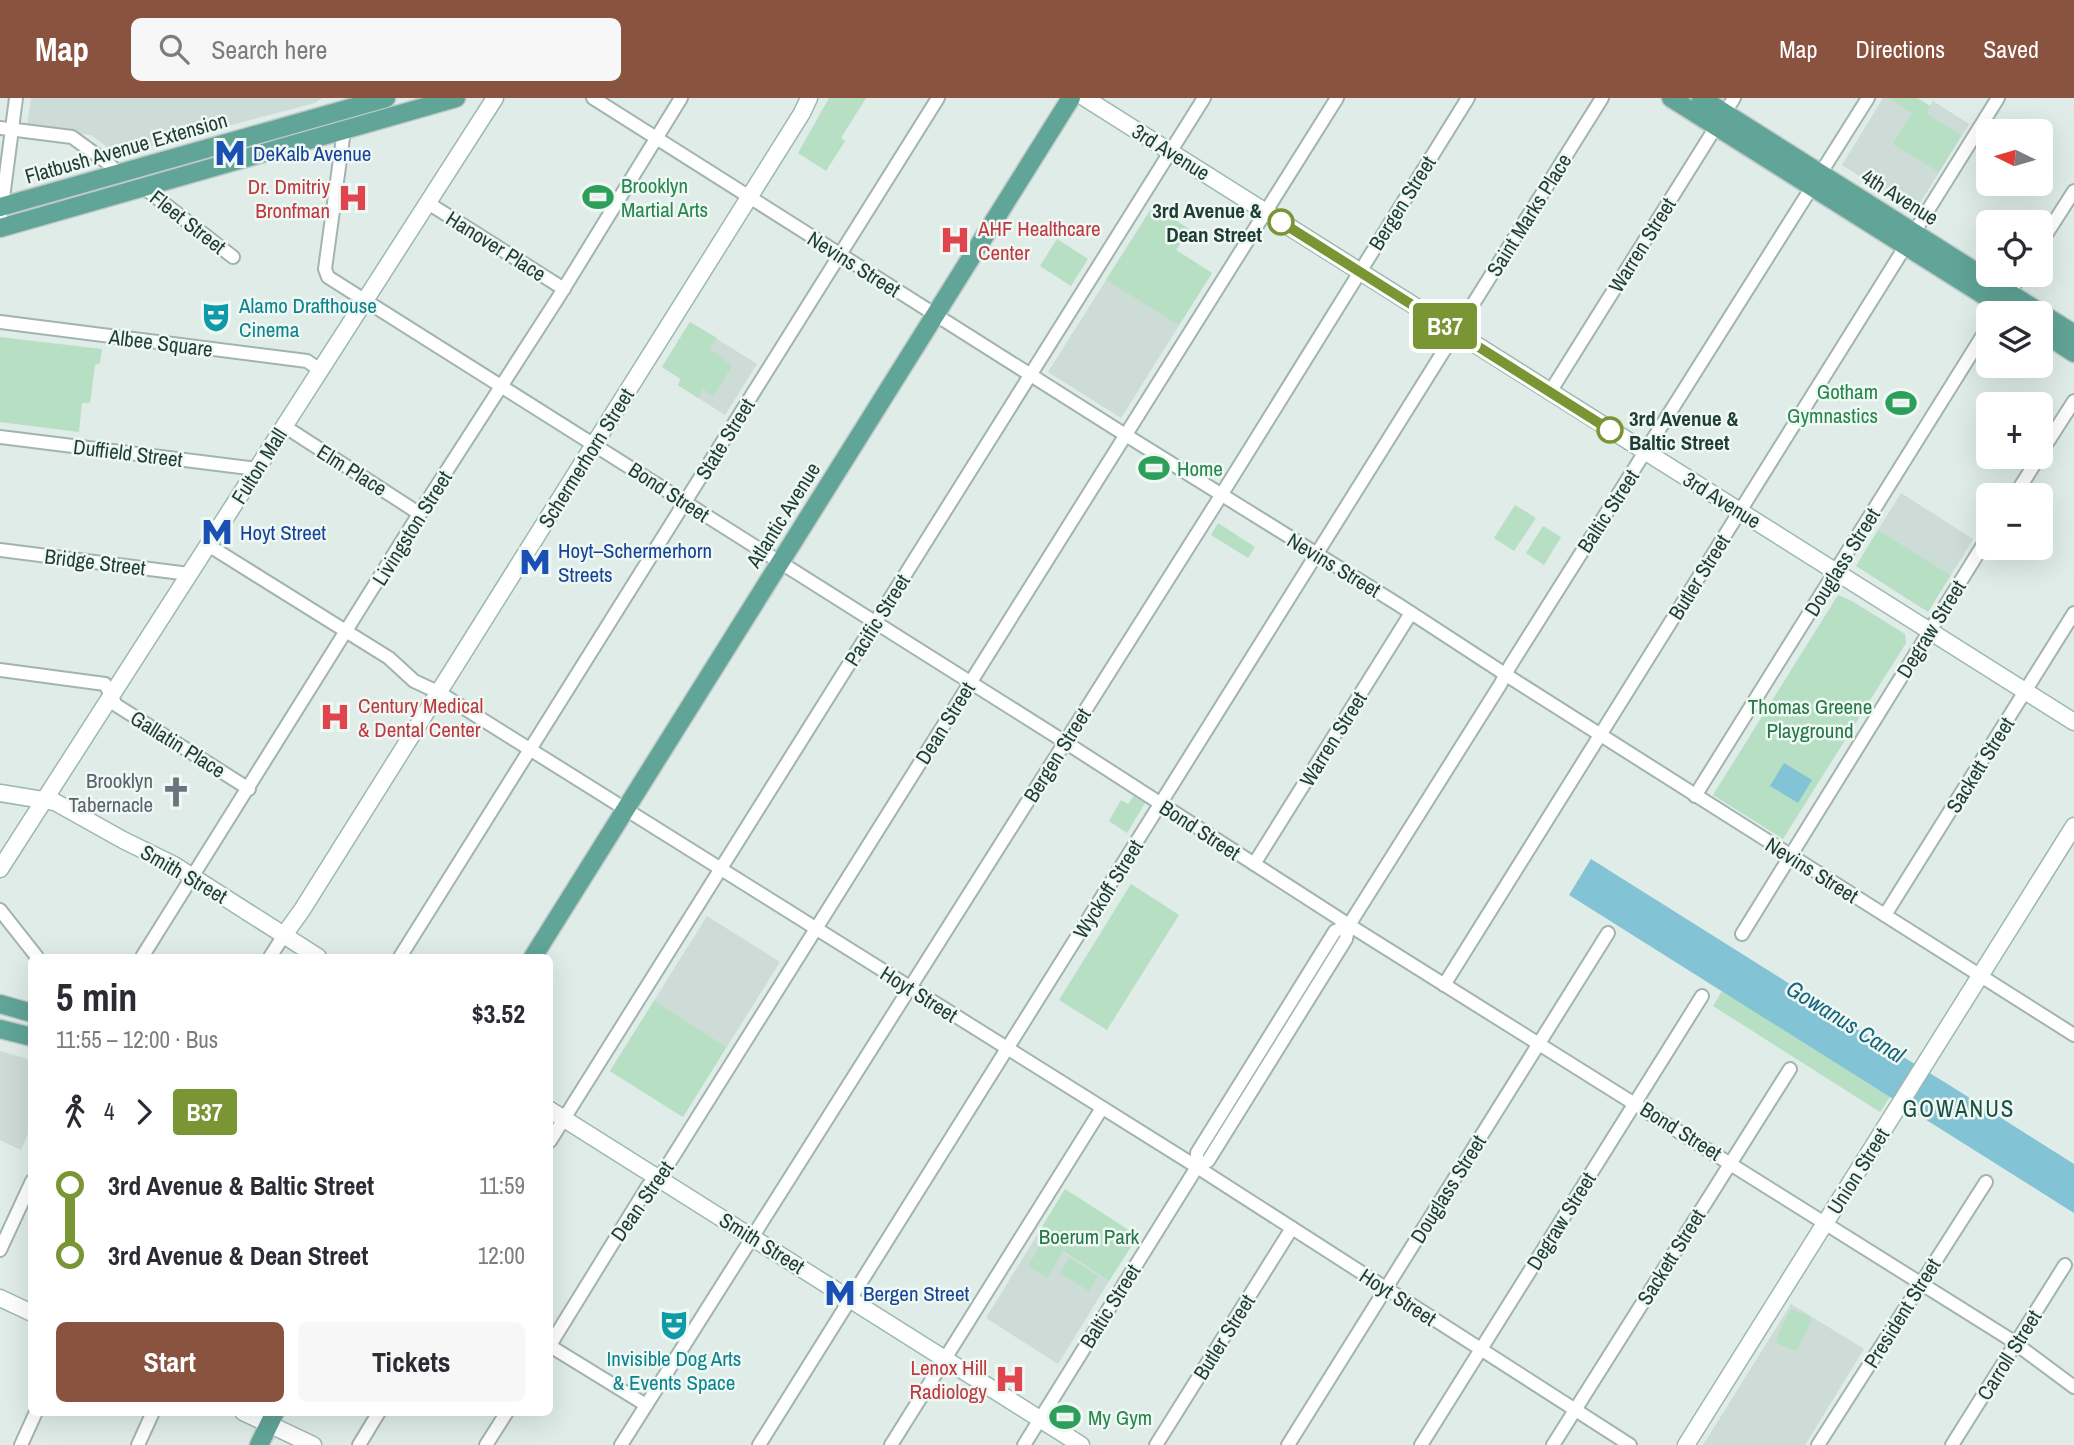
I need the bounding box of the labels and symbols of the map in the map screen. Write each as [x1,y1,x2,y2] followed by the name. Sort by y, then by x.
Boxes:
[21,105,231,191] street label: Flatbush Avenue Extension
[1126,117,1216,187] street label: 3rd Avenue
[1976,119,2053,196] north arrow
[213,136,247,170] metro station icon: DeKalb Avenue
[253,139,371,168] place label: DeKalb Avenue
[1480,148,1578,282] street label: Saint Marks Place
[1362,150,1443,256] street label: Bergen Street
[1856,162,1944,232] street label: 4th Avenue
[621,171,708,224] place label: Brooklyn Martial Arts
[248,172,330,225] place label: Dr. Dmitriy Bronfman
[581,180,615,214] sports icon: Brooklyn Martial Arts
[336,181,370,215] hospital icon: Dr. Dmitriy Bronfman
[144,183,232,261] street label: Fleet Street
[1601,192,1683,298] street label: Warren Street
[1152,196,1263,249] place label: 3rd Avenue & Dean Street
[440,204,552,288] street label: Hanover Place
[1268,209,1294,235] marker: 3rd Avenue & Dean Street
[977,214,1101,267] place label: AHF Healthcare Center
[938,223,972,257] hospital icon: AHF Healthcare Center
[802,224,906,304] street label: Nevins Street
[238,291,377,344] place label: Alamo Drafthouse Cinema
[199,300,233,334] theatre icon: Alamo Drafthouse Cinema
[1405,303,1485,349] line badge: B37
[106,322,215,364] street label: Albee Square
[1787,377,1878,430] place label: Gotham Gymnastics
[531,382,641,533] street label: Schermerhorn Street
[1884,386,1918,420] sports icon: Gotham Gymnastics
[689,393,762,485] street label: State Street
[1629,404,1739,457] place label: 3rd Avenue & Baltic Street
[1597,417,1623,443] marker: 3rd Avenue & Baltic Street
[224,423,294,509] street label: Fulton Mall
[72,432,184,474] street label: Duffield Street
[311,437,393,503] street label: Elm Place
[1137,451,1171,485] sports icon: Home
[1177,454,1223,483] place label: Home
[623,455,715,529] street label: Bond Street
[739,457,827,574] street label: Atlantic Avenue
[1570,464,1646,558] street label: Baltic Street
[365,465,459,591] street label: Livingston Street
[1677,465,1767,535] street label: 3rd Avenue
[1797,502,1887,622] street label: Douglass Street
[200,515,234,549] metro station icon: Hoyt Street
[240,518,326,547] place label: Hoyt Street
[1282,526,1386,604] street label: Nevins Street
[1661,529,1737,625] street label: Butler Street
[558,536,712,589] place label: Hoyt–Schermerhorn Streets
[43,541,147,583] street label: Bridge Street
[518,545,552,579] metro station icon: Hoyt–Schermerhorn Streets
[837,568,917,672] street label: Pacific Street
[1890,574,1973,683] street label: Degraw Street
[908,676,982,770] street label: Dean Street
[1292,686,1374,792] street label: Warren Street
[358,691,483,744] place label: Century Medical & Dental Center
[1748,692,1872,745] park label: Thomas Greene Playground
[318,700,352,734] hospital icon: Century Medical & Dental Center
[1017,702,1098,808] street label: Bergen Street
[125,703,231,785] street label: Gallatin Place
[1939,711,2021,819] street label: Sackett Street
[68,766,153,819] place label: Brooklyn Tabernacle
[159,775,193,809] church icon: Brooklyn Tabernacle
[1154,793,1246,867] street label: Bond Street
[1760,830,1864,910] street label: Nevins Street
[1066,834,1150,944] street label: Wyckoff Street
[135,838,233,911] street label: Smith Street
[875,959,963,1029] street label: Hoyt Street
[1781,972,1912,1070] water label: Gowanus Canal
[1903,1093,2015,1124] district label: GOWANUS
[1635,1095,1727,1168] street label: Bond Street
[1820,1122,1896,1220] street label: Union Street
[1403,1129,1493,1249] street label: Douglass Street
[604,1155,680,1247] street label: Dean Street
[1520,1166,1603,1275] street label: Degraw Street
[1630,1203,1712,1311] street label: Sackett Street
[714,1205,810,1281] street label: Smith Street
[1039,1222,1140,1251] park label: Boerum Park
[1857,1252,1947,1373] street label: President Street
[1073,1258,1147,1353] street label: Baltic Street
[1354,1261,1442,1333] street label: Hoyt Street
[823,1276,857,1310] metro station icon: Bergen Street
[863,1279,969,1308] place label: Bergen Street
[1186,1289,1262,1385] street label: Butler Street
[1970,1304,2048,1406] street label: Carroll Street
[657,1308,691,1342] theatre icon: Invisible Dog Arts & Events Space
[607,1344,741,1397] place label: Invisible Dog Arts & Events Space
[909,1353,987,1406] place label: Lenox Hill Radiology
[993,1362,1027,1396] hospital icon: Lenox Hill Radiology
[1048,1400,1082,1434] sports icon: My Gym
[1088,1403,1152,1432] place label: My Gym

